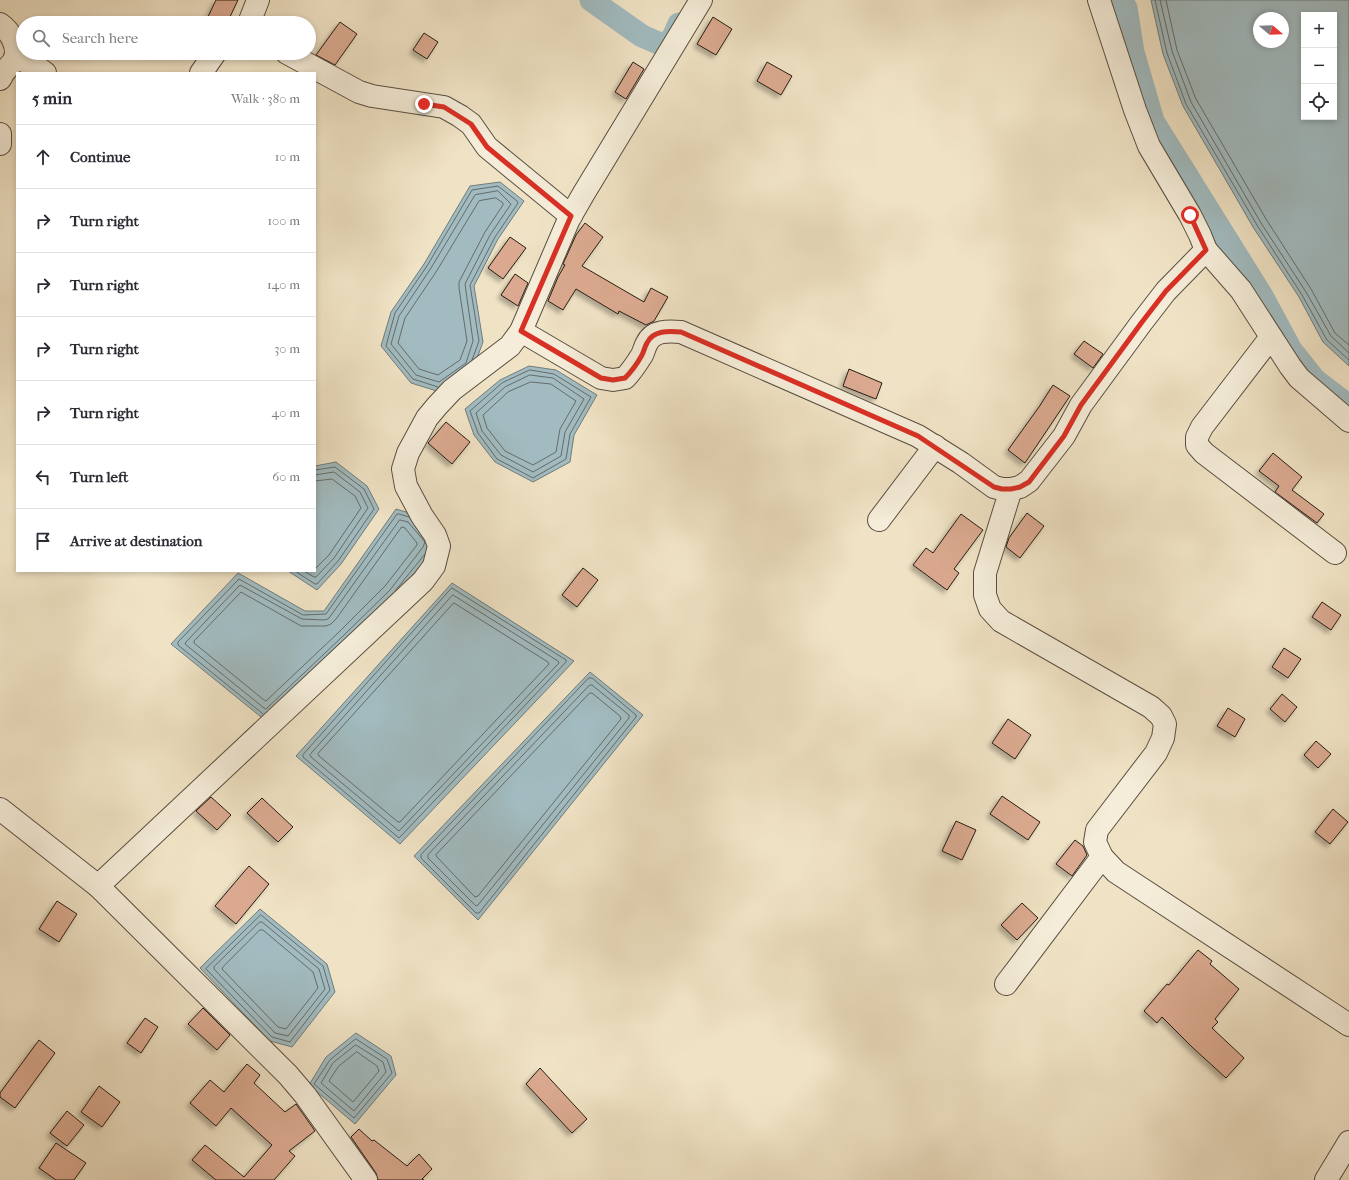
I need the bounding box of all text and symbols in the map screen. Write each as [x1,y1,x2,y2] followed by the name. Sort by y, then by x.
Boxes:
[1253,12,1289,48] north arrow
[1301,12,1337,120] map controls
[1301,12,1337,48] button: +
[16,16,316,60] search box
[30,27,52,49] icon: search
[62,29,138,47] text: Search here
[1301,48,1337,84] button: −
[1301,84,1337,120] button: locate
[32,88,72,108] text: 5 min
[231,91,300,106] text: Walk · 380 m
[415,95,433,113] route end
[32,146,54,168] icon: ahead
[70,148,130,166] text: Continue
[275,149,300,164] text: 10 m
[1181,206,1199,224] route start
[32,210,54,232] icon: right
[70,212,139,230] text: Turn right
[267,213,300,228] text: 100 m
[32,274,54,296] icon: right
[70,276,139,294] text: Turn right
[267,277,300,292] text: 140 m
[32,338,54,360] icon: right
[70,340,139,358] text: Turn right
[274,341,300,356] text: 30 m
[32,402,54,424] icon: right
[70,404,139,422] text: Turn right
[272,405,300,420] text: 40 m
[32,466,54,488] icon: left
[70,468,128,486] text: Turn left
[272,469,300,484] text: 60 m
[32,530,54,552] icon: arrive
[70,532,202,550] text: Arrive at destination

